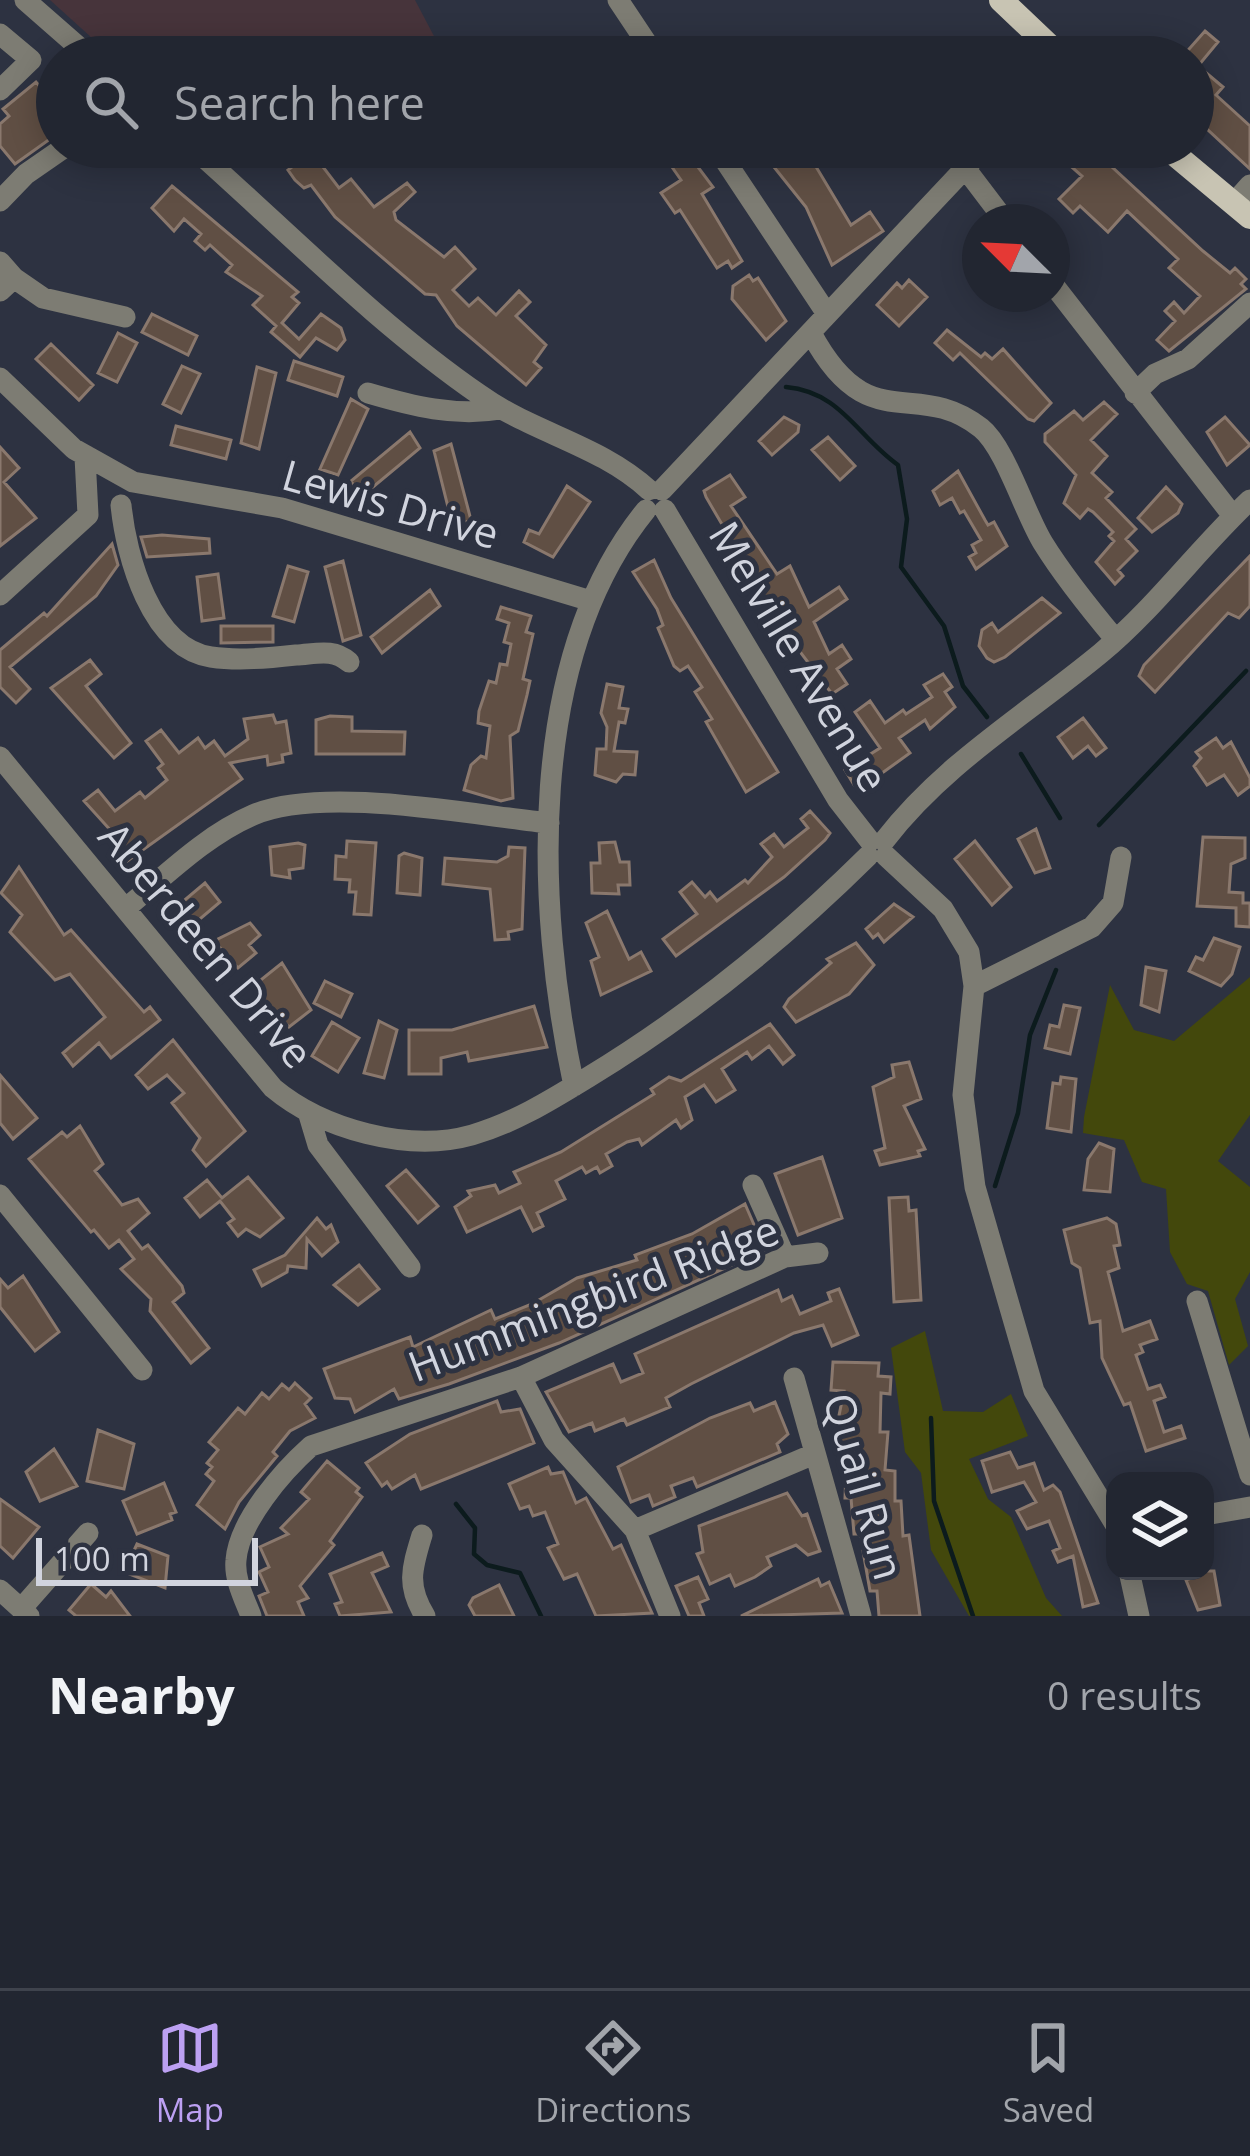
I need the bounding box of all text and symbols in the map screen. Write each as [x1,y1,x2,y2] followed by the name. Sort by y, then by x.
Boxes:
[36,36,1214,168] search box
[78,69,144,135] icon: search
[174,72,425,133] text: Search here
[962,204,1070,312] north arrow
[276,445,506,561] street label: Lewis Drive
[697,510,903,802] street label: Melville Avenue
[87,809,327,1079] street label: Aberdeen Drive
[400,1200,786,1394] street label: Hummingbird Ridge
[811,1386,919,1586] street label: Quail Run
[1106,1472,1214,1580] map controls
[1106,1472,1214,1580] button: layers
[36,1532,258,1585] scale bar
[54,1536,150,1581] text: 100 m
[48,1659,235,1729] text: Nearby
[1047,1668,1202,1721] text: 0 results
[156,2015,224,2132] tab: Map
[535,2015,691,2132] tab: Directions
[1003,2015,1094,2132] tab: Saved

